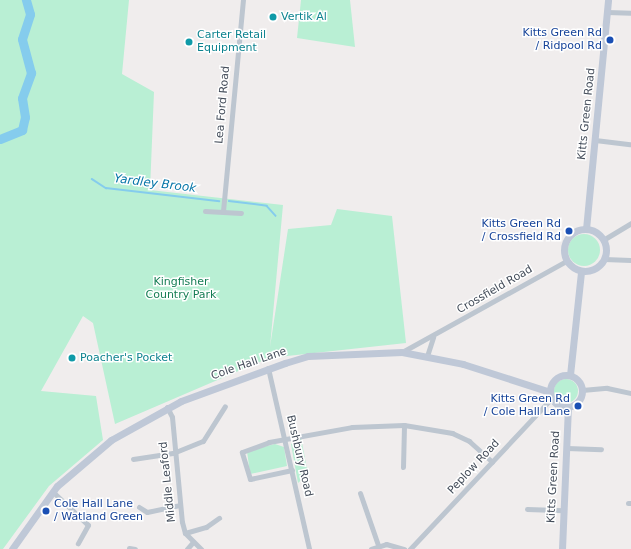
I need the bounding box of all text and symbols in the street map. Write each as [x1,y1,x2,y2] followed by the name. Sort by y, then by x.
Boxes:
[281,10,327,24] place label: Vertik Al
[268,12,278,22] marker: Vertik Al
[522,27,602,53] place label: Kitts Green Rd / Ridpool Rd
[197,29,266,55] place label: Carter Retail Equipment
[605,35,615,45] marker: Kitts Green Rd / Ridpool Rd
[184,37,194,47] marker: Carter Retail Equipment
[213,66,233,144] street label: Lea Ford Road
[576,67,598,161] street label: Kitts Green Road
[113,172,197,196] water label: Yardley Brook
[481,218,561,244] place label: Kitts Green Rd / Crossfield Rd
[564,226,574,236] marker: Kitts Green Rd / Crossfield Rd
[455,263,535,317] street label: Crossfield Road
[146,276,216,302] park label: Kingfisher Country Park
[210,345,288,383] street label: Cole Hall Lane
[80,351,172,365] place label: Poacher's Pocket
[67,353,77,363] marker: Poacher's Pocket
[484,393,570,419] place label: Kitts Green Rd / Cole Hall Lane
[573,401,583,411] marker: Kitts Green Rd / Cole Hall Lane
[283,414,315,498] street label: Bushbury Road
[545,430,563,524] street label: Kitts Green Road
[445,437,503,497] street label: Peplow Road
[157,441,179,523] street label: Middle Leaford
[54,498,143,524] place label: Cole Hall Lane / Watland Green
[41,506,51,516] marker: Cole Hall Lane / Watland Green

